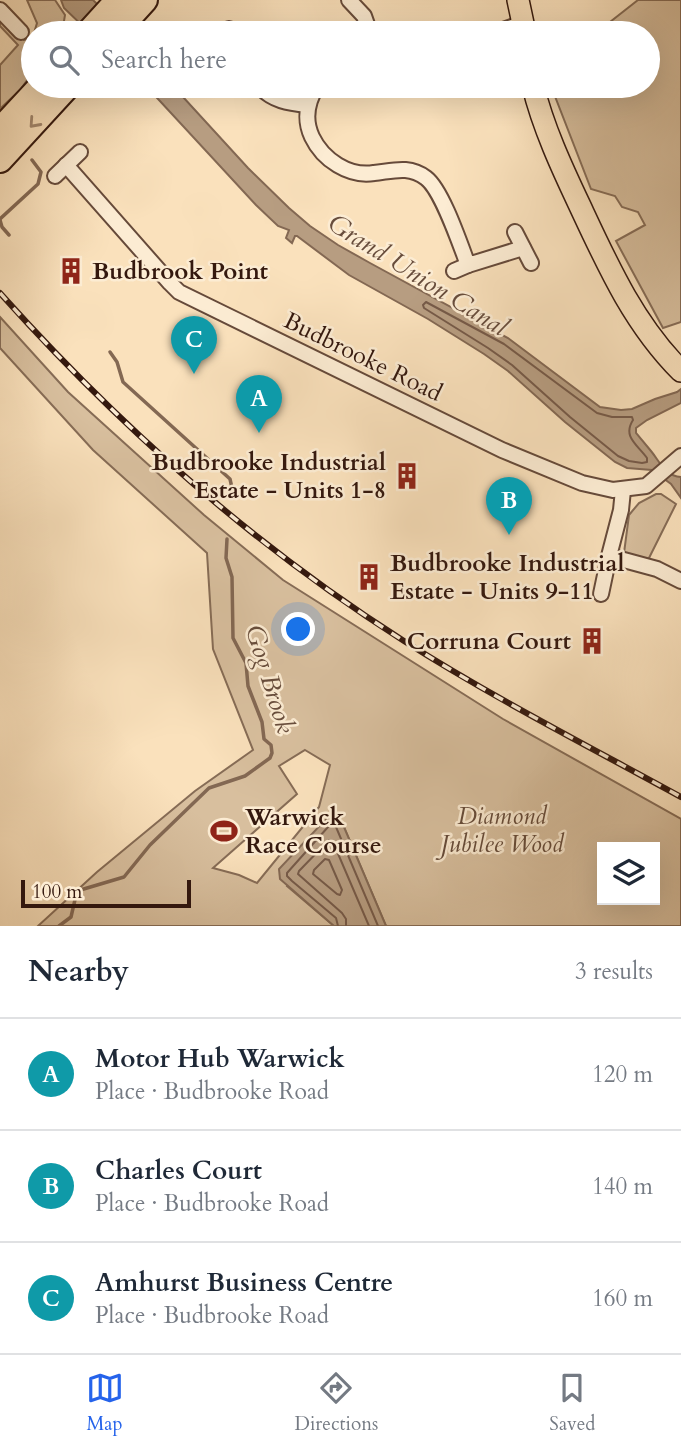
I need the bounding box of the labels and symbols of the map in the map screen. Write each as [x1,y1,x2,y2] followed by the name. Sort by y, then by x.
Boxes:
[30,115,42,128] one-way arrow
[321,206,515,345] water label: Grand Union Canal
[92,255,268,288] place label: Budbrook Point
[56,256,86,286] building icon: Budbrook Point
[278,304,448,410] street label: Budbrooke Road
[171,316,217,374] pin: C
[236,375,282,433] pin: A
[152,446,386,507] place label: Budbrooke Industrial Estate - Units 1-8
[392,461,422,491] building icon: Budbrooke Industrial Estate - Units 1-8
[486,477,532,535] pin: B
[390,547,624,608] place label: Budbrooke Industrial Estate - Units 9-11
[354,562,384,592] building icon: Budbrooke Industrial Estate - Units 9-11
[281,612,315,646] your location
[237,620,303,738] water label: Gog Brook
[407,625,572,658] place label: Corruna Court
[577,626,607,656] building icon: Corruna Court
[436,800,565,861] park label: Diamond Jubilee Wood
[244,801,382,862] place label: Warwick Race Course
[209,816,239,846] sports icon: Warwick Race Course
[21,877,191,909] scale bar

